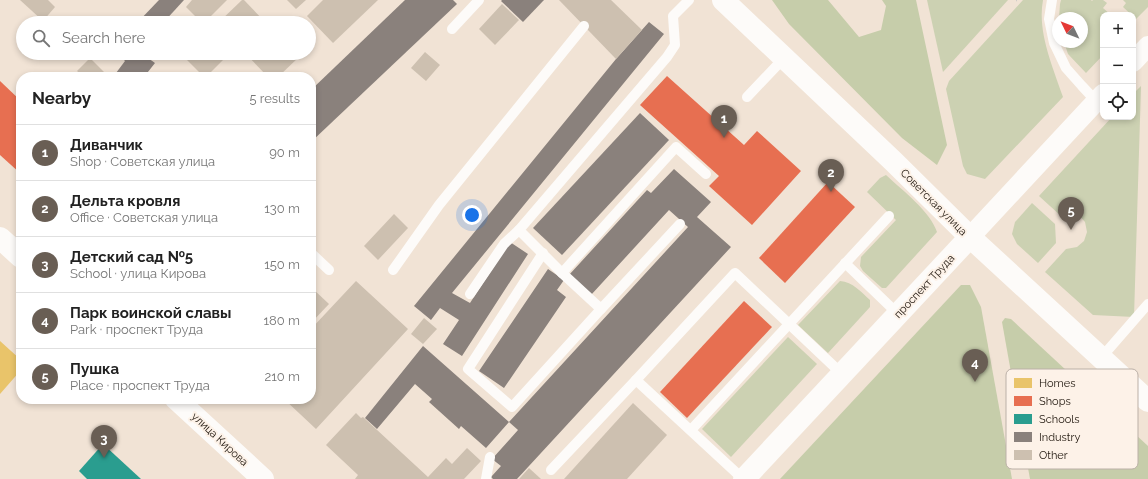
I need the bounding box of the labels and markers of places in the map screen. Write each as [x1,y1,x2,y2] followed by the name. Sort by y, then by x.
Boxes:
[711,105,737,138] pin: 1
[818,159,844,192] pin: 2
[1058,197,1084,230] pin: 5
[962,349,988,382] pin: 4
[91,425,117,458] pin: 3

